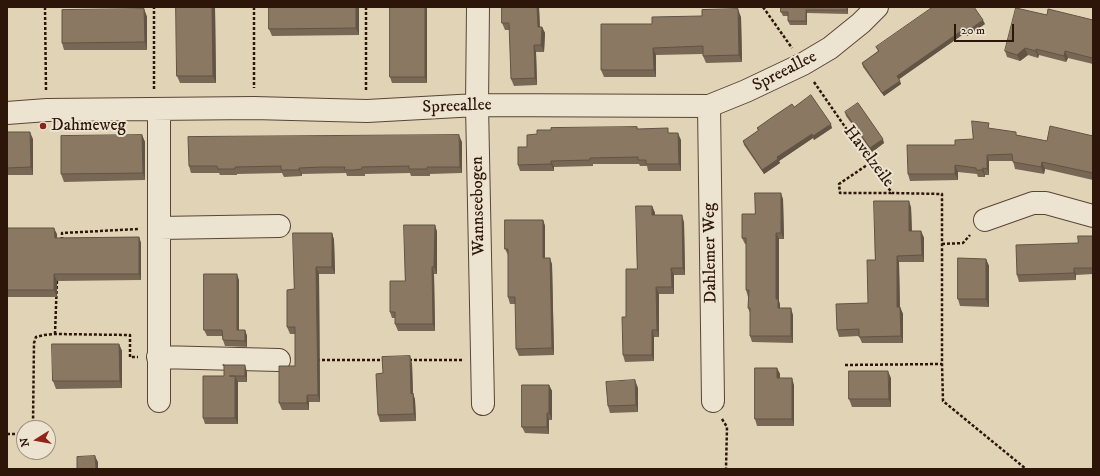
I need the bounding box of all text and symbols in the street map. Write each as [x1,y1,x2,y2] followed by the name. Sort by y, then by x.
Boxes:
[956,16,1016,42] scale bar
[961,23,985,38] text: 20 m
[750,47,820,97] street label: Spreeallee
[422,96,492,118] street label: Spreeallee
[51,116,126,136] place label: Dahmeweg
[38,121,48,131] marker: Dahmeweg
[838,122,898,192] street label: Havelzeile
[468,156,490,256] street label: Wannseebogen
[700,202,722,304] street label: Dahlemer Weg
[16,420,56,460] north arrow
[17,436,33,448] text: N

